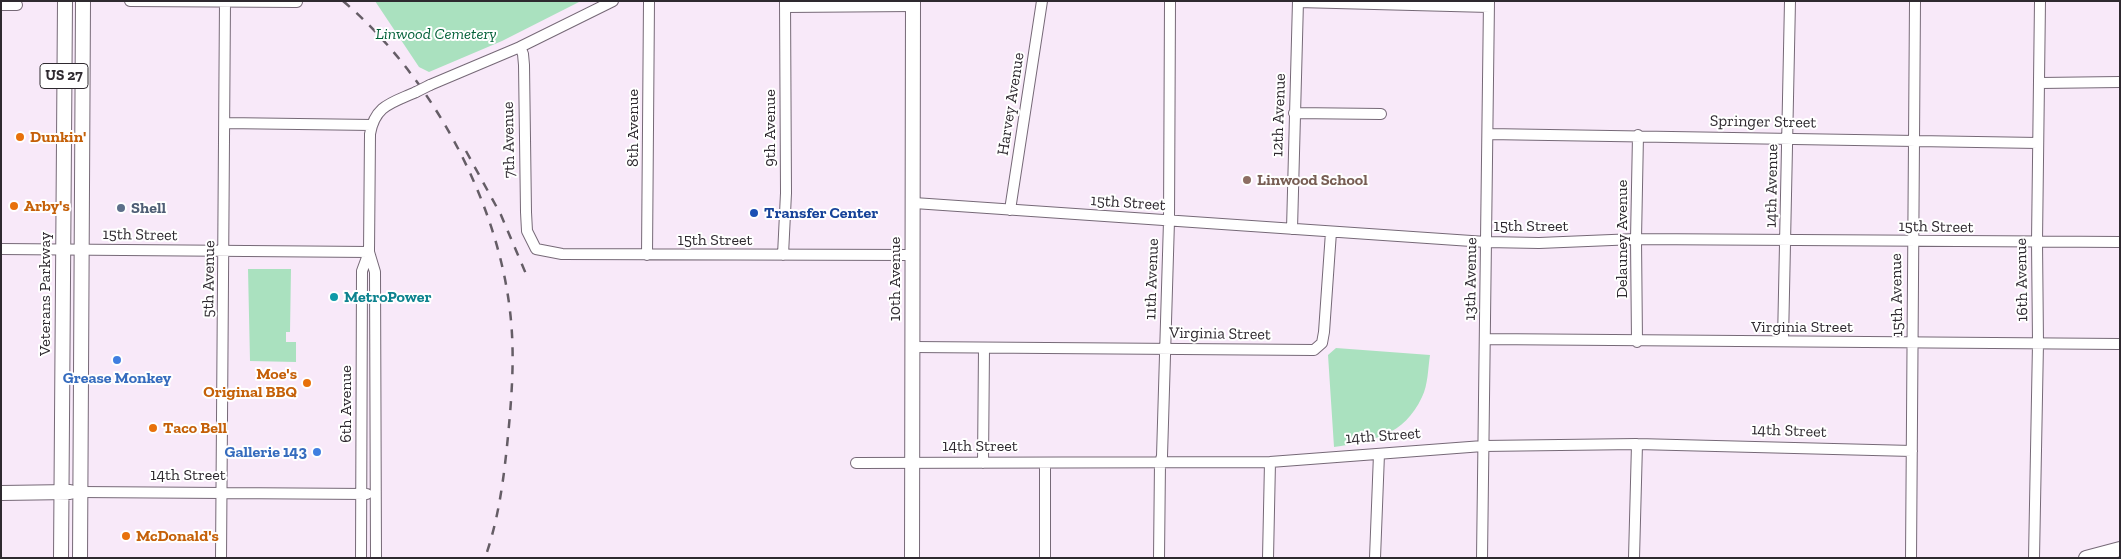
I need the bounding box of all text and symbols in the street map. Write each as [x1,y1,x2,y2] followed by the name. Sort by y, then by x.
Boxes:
[375,24,497,44] park label: Linwood Cemetery
[993,51,1029,157] street label: Harvey Avenue
[40,64,88,88] road number: US 27
[1268,73,1290,157] street label: 12th Avenue
[623,89,643,167] street label: 8th Avenue
[760,89,780,167] street label: 9th Avenue
[499,101,519,179] street label: 7th Avenue
[1710,111,1816,133] street label: Springer Street
[30,127,86,147] place label: Dunkin'
[14,131,26,143] marker: Dunkin'
[1762,144,1782,228] street label: 14th Avenue
[1257,170,1368,190] place label: Linwood School
[1241,174,1253,186] marker: Linwood School
[1612,180,1632,298] street label: Delauney Avenue
[1090,191,1166,215] street label: 15th Street
[24,196,70,216] place label: Arby's
[131,198,166,218] place label: Shell
[8,200,20,212] marker: Arby's
[115,202,127,214] marker: Shell
[764,203,878,223] place label: Transfer Center
[748,207,760,219] marker: Transfer Center
[1493,216,1569,236] street label: 15th Street
[1898,217,1974,237] street label: 15th Street
[102,225,178,245] street label: 15th Street
[677,230,753,250] street label: 15th Street
[35,232,55,356] street label: Veterans Parkway
[885,237,905,321] street label: 10th Avenue
[1461,237,1481,321] street label: 13th Avenue
[1141,238,1163,320] street label: 11th Avenue
[2012,238,2032,322] street label: 16th Avenue
[199,240,219,318] street label: 5th Avenue
[1887,253,1907,337] street label: 15th Avenue
[344,287,431,307] place label: MetroPower
[328,291,340,303] marker: MetroPower
[1751,317,1853,337] street label: Virginia Street
[1169,324,1271,344] street label: Virginia Street
[111,354,123,366] marker: Grease Monkey
[203,364,297,402] place label: Moe's Original BBQ
[336,365,356,443] street label: 6th Avenue
[63,368,171,388] place label: Grease Monkey
[301,377,313,389] marker: Moe's Original BBQ
[163,418,227,438] place label: Taco Bell
[1751,420,1827,442] street label: 14th Street
[147,422,159,434] marker: Taco Bell
[1345,424,1421,448] street label: 14th Street
[942,436,1018,456] street label: 14th Street
[224,442,307,462] place label: Gallerie 143
[311,446,323,458] marker: Gallerie 143
[150,465,226,485] street label: 14th Street
[136,526,219,546] place label: McDonald's
[120,530,132,542] marker: McDonald's

